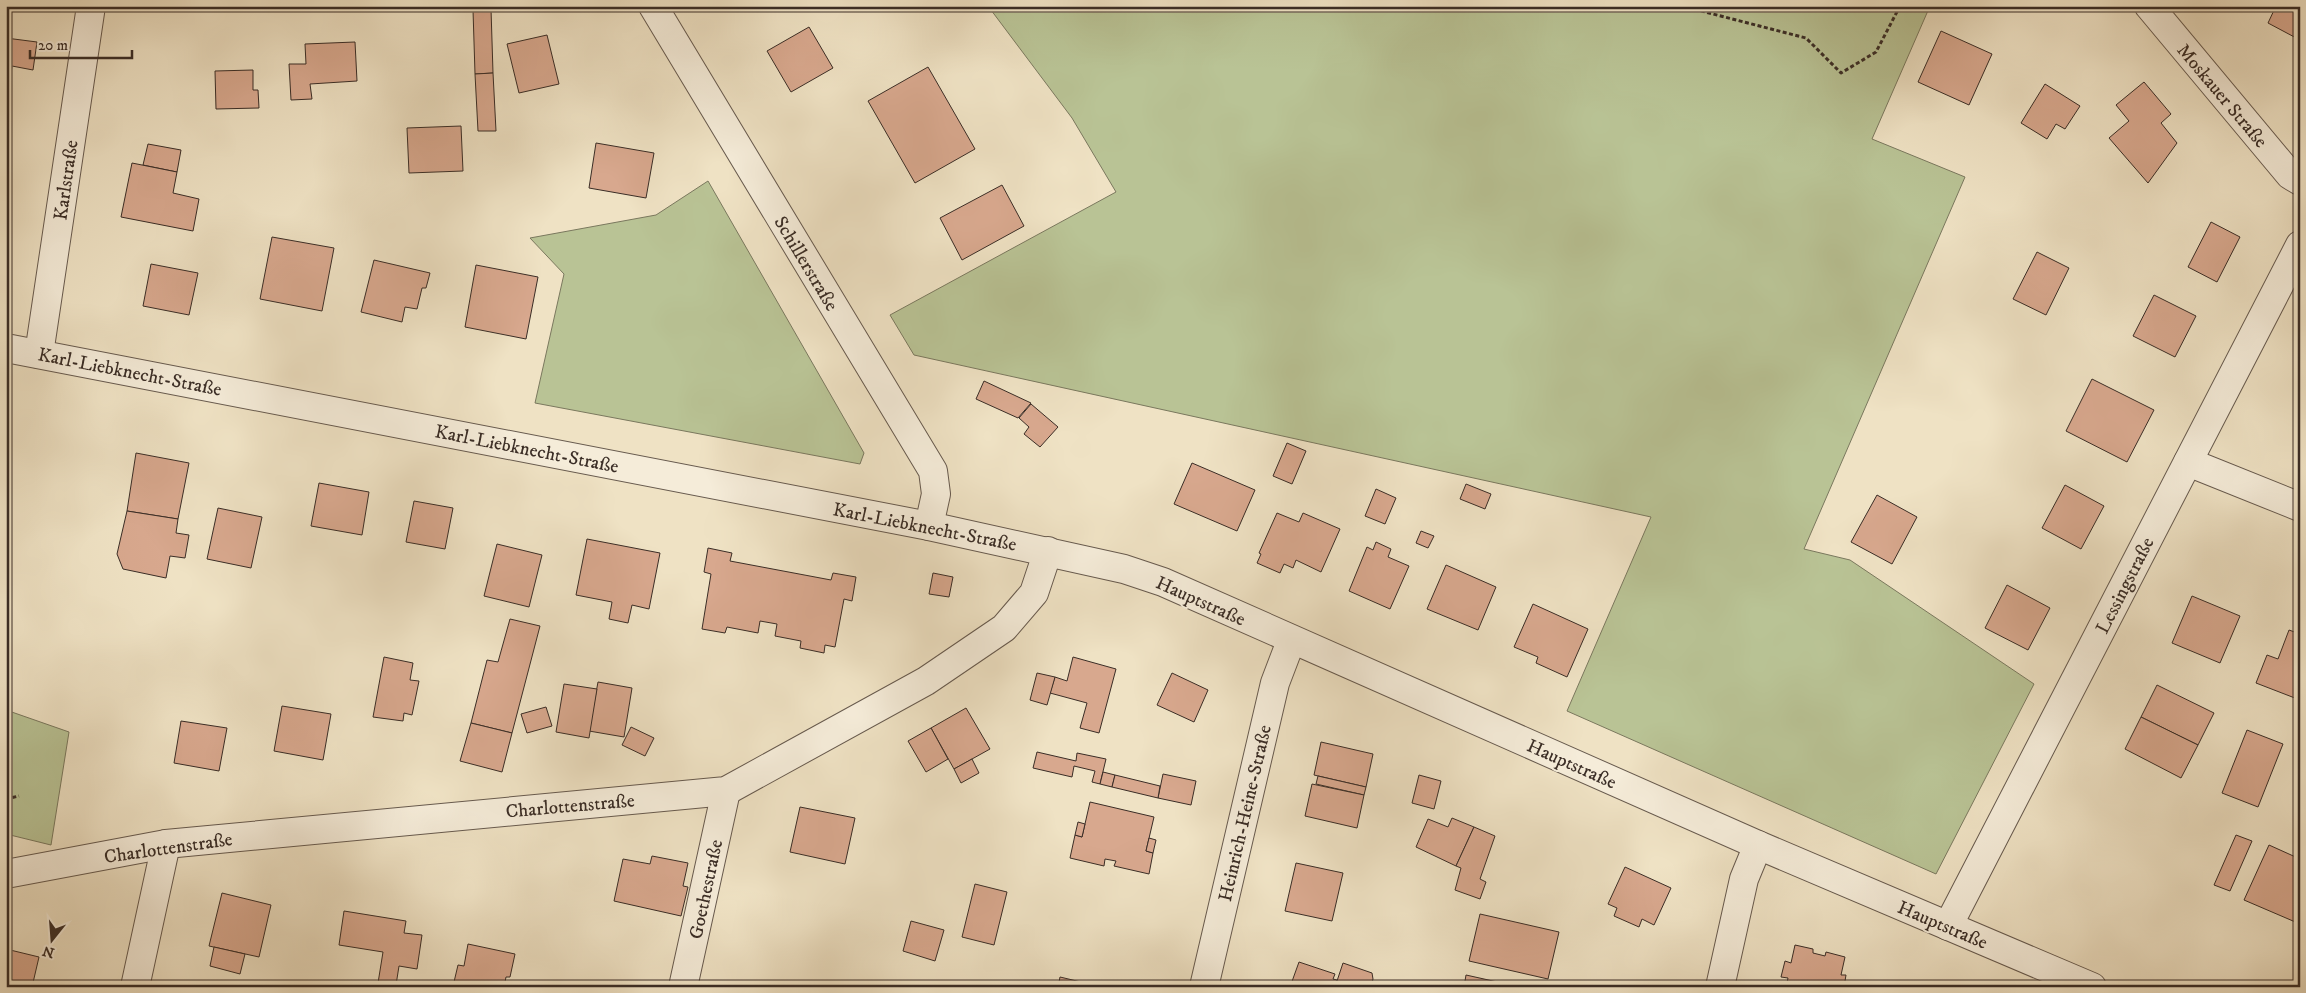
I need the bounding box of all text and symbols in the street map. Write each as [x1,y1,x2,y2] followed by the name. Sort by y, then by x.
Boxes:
[30,28,132,60] scale bar
[38,36,68,55] text: 20 m
[2172,39,2272,153] street label: Moskauer Straße
[49,138,84,222] street label: Karlstraße
[769,212,843,315] street label: Schillerstraße
[36,343,224,402] street label: Karl-Liebknecht-Straße
[433,420,621,479] street label: Karl-Liebknecht-Straße
[831,498,1019,557] street label: Karl-Liebknecht-Straße
[2091,533,2160,638] street label: Lessingstraße
[1152,571,1249,631] street label: Hauptstraße
[1214,723,1277,904] street label: Heinrich-Heine-Straße
[1523,734,1620,794] street label: Hauptstraße
[505,789,636,824] street label: Charlottenstraße
[103,828,234,869] street label: Charlottenstraße
[685,837,728,941] street label: Goethestraße
[1894,896,1991,955] street label: Hauptstraße
[28,916,78,966] north arrow
[40,941,57,962] text: N

